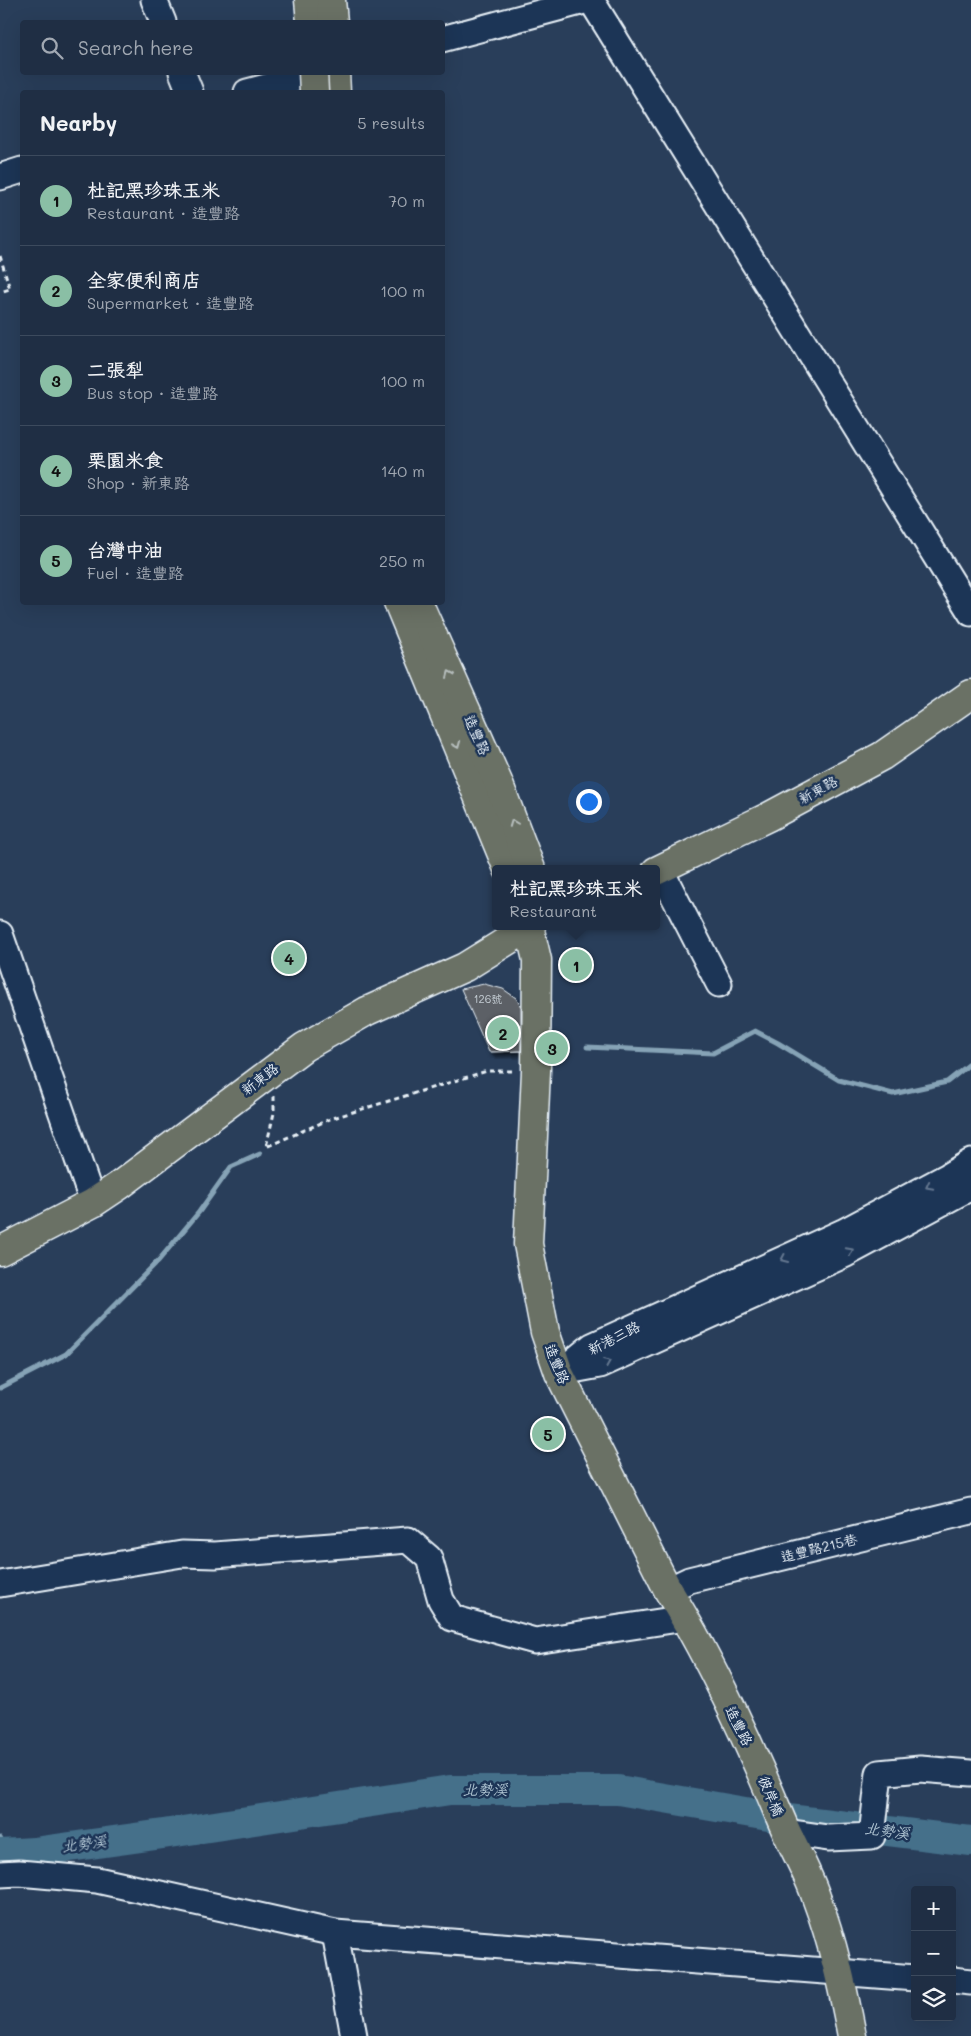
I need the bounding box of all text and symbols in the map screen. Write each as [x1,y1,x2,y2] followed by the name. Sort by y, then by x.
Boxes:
[20,20,445,75] search box
[38,34,66,62] icon: search
[78,35,194,60] text: Search here
[40,109,117,136] text: Nearby
[357,112,425,133] text: 5 results
[87,177,220,202] text: 杜記黑珍珠玉米
[52,190,60,211] text: 1
[388,190,425,211] text: 70 m
[87,202,240,223] text: Restaurant · 造豐路
[87,267,201,292] text: 全家便利商店
[52,280,60,301] text: 2
[380,280,425,301] text: 100 m
[87,292,254,313] text: Supermarket · 造豐路
[87,357,144,382] text: 二張犁
[51,370,61,391] text: 3
[380,370,425,391] text: 100 m
[87,382,218,403] text: Bus stop · 造豐路
[87,447,163,472] text: 栗園米食
[51,460,61,481] text: 4
[381,460,425,481] text: 140 m
[87,472,190,493] text: Shop · 新東路
[87,537,163,562] text: 台灣中油
[51,550,61,571] text: 5
[379,550,425,571] text: 250 m
[87,562,184,583] text: Fuel · 造豐路
[445,670,456,679] one-way arrow
[460,712,495,758] street label: 造豐路
[451,740,461,749] one-way arrow
[795,771,841,808] street label: 新東路
[576,789,602,815] your location
[509,819,520,828] one-way arrow
[492,865,660,930] popup
[509,875,643,900] text: 杜記黑珍珠玉米
[509,900,597,921] text: Restaurant
[273,939,305,977] pin: 4
[560,946,592,984] pin: 1
[474,991,502,1006] house number: 126號
[487,1014,519,1052] pin: 2
[536,1029,568,1067] pin: 3
[237,1058,282,1099] street label: 新東路
[925,1180,934,1190] one-way arrow
[845,1247,854,1257] one-way arrow
[780,1252,789,1263] one-way arrow
[585,1316,643,1359] street label: 新港三路
[541,1341,574,1387] street label: 造豐路
[602,1358,611,1369] one-way arrow
[532,1415,564,1453] pin: 5
[779,1529,860,1566] street label: 造豐路215巷
[721,1703,757,1749] street label: 造豐路
[755,1773,788,1819] street label: 彼岸橋
[462,1779,508,1799] water label: 北勢溪
[864,1817,912,1843] water label: 北勢溪
[60,1830,108,1856] water label: 北勢溪
[911,1886,956,2021] map controls
[911,1886,956,1931] button: +
[911,1931,956,1976] button: −
[911,1976,956,2021] button: layers

